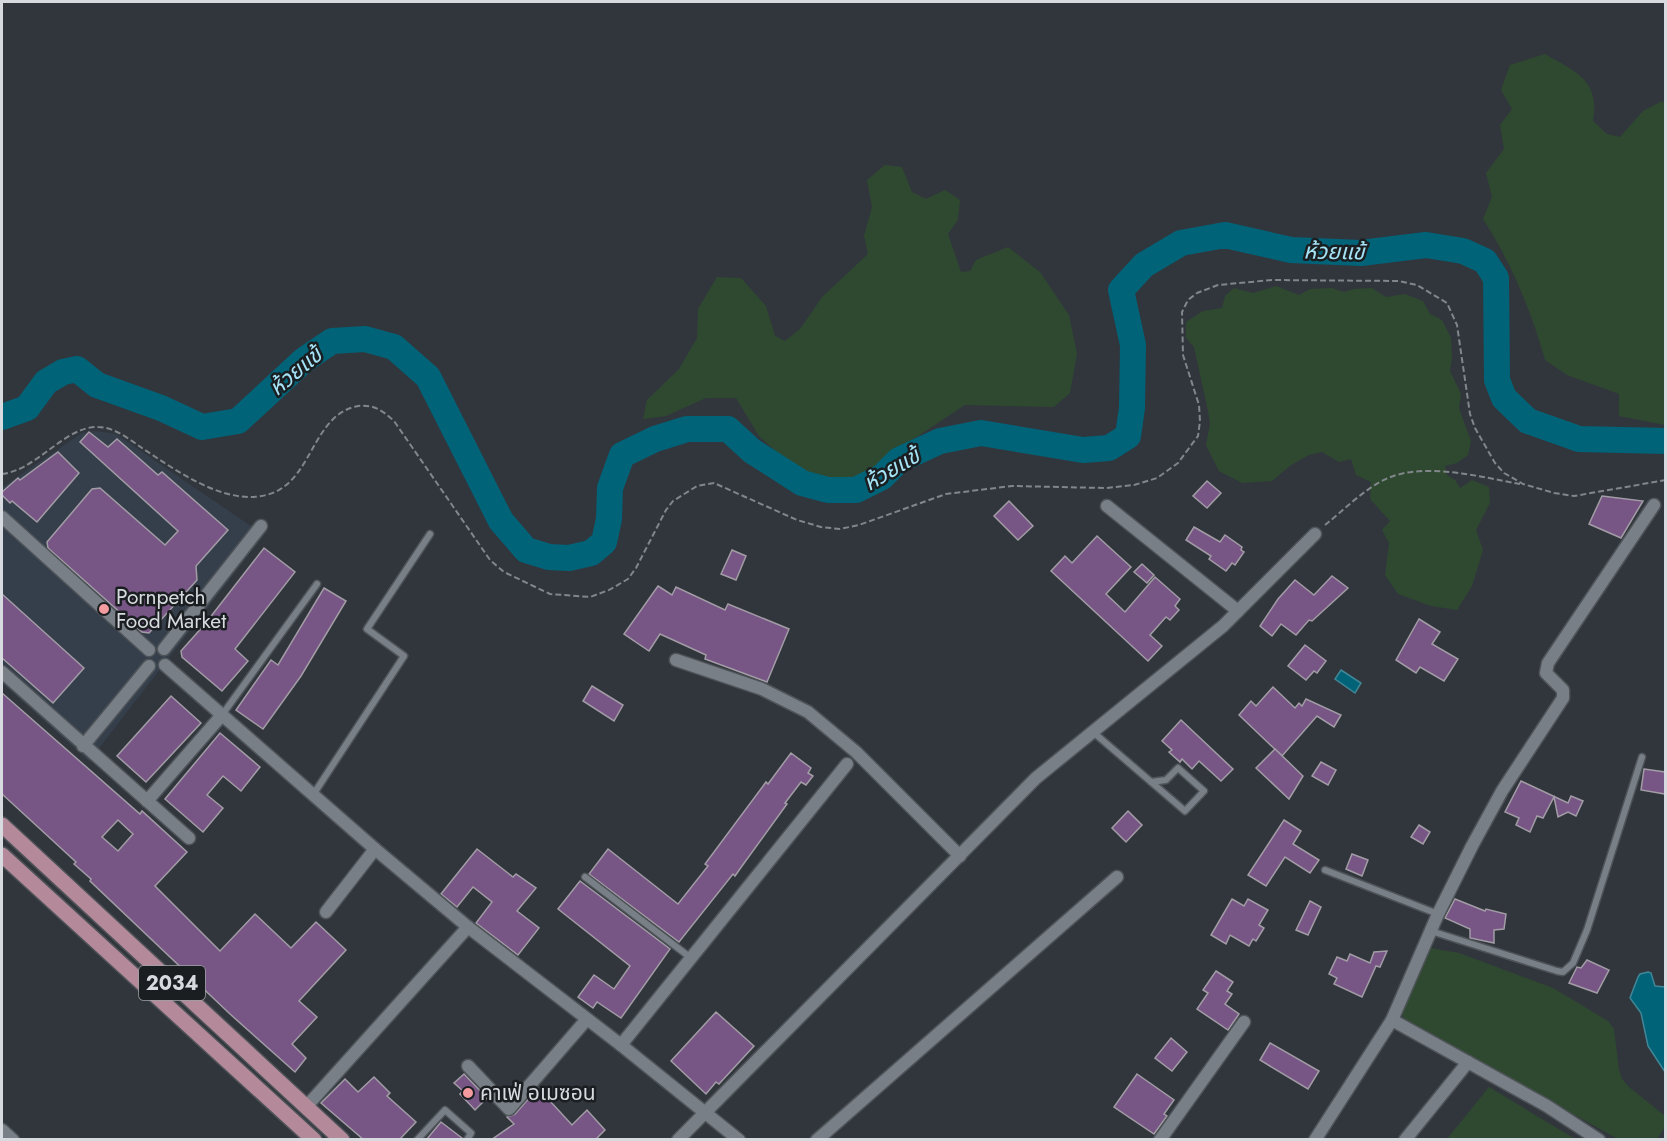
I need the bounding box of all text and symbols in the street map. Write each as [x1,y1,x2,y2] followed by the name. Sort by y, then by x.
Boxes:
[1303,234,1368,268] water label: ห้วยแข้
[261,337,331,403] water label: ห้วยแข้
[857,438,928,498] water label: ห้วยแข้
[116,582,226,636] place label: Pornpetch Food Market
[97,602,111,616] marker: Pornpetch Food Market
[139,966,205,1000] road number: 2034
[480,1078,596,1108] place label: คาเฟ่ อเมซอน
[461,1086,475,1100] marker: คาเฟ่ อเมซอน

